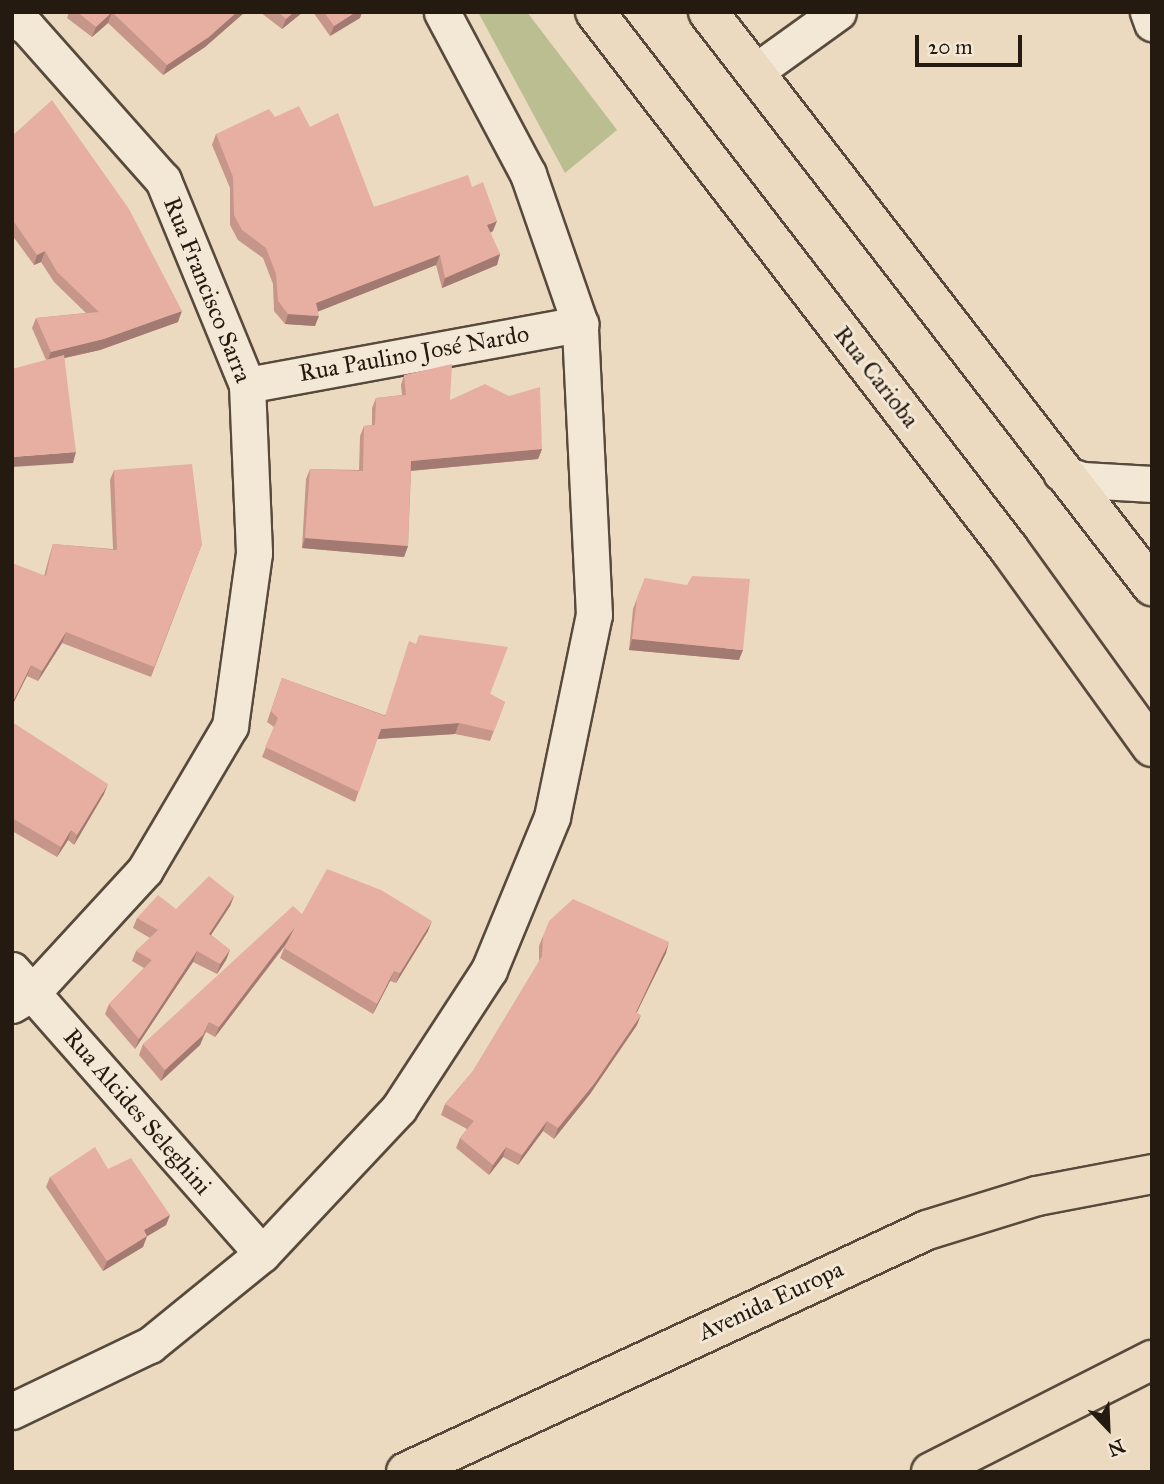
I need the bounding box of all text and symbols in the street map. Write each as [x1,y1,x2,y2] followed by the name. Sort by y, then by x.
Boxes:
[919,21,1026,65] scale bar
[928,34,973,60] text: 20 m
[157,193,257,387] street label: Rua Francisco Sarra
[297,320,531,388] street label: Rua Paulino José Nardo
[827,321,925,433] street label: Rua Carioba
[57,1023,217,1201] street label: Rua Alcides Seleghini
[694,1255,848,1347] street label: Avenida Europa
[1073,1393,1143,1463] north arrow
[1104,1434,1128,1462] text: N

